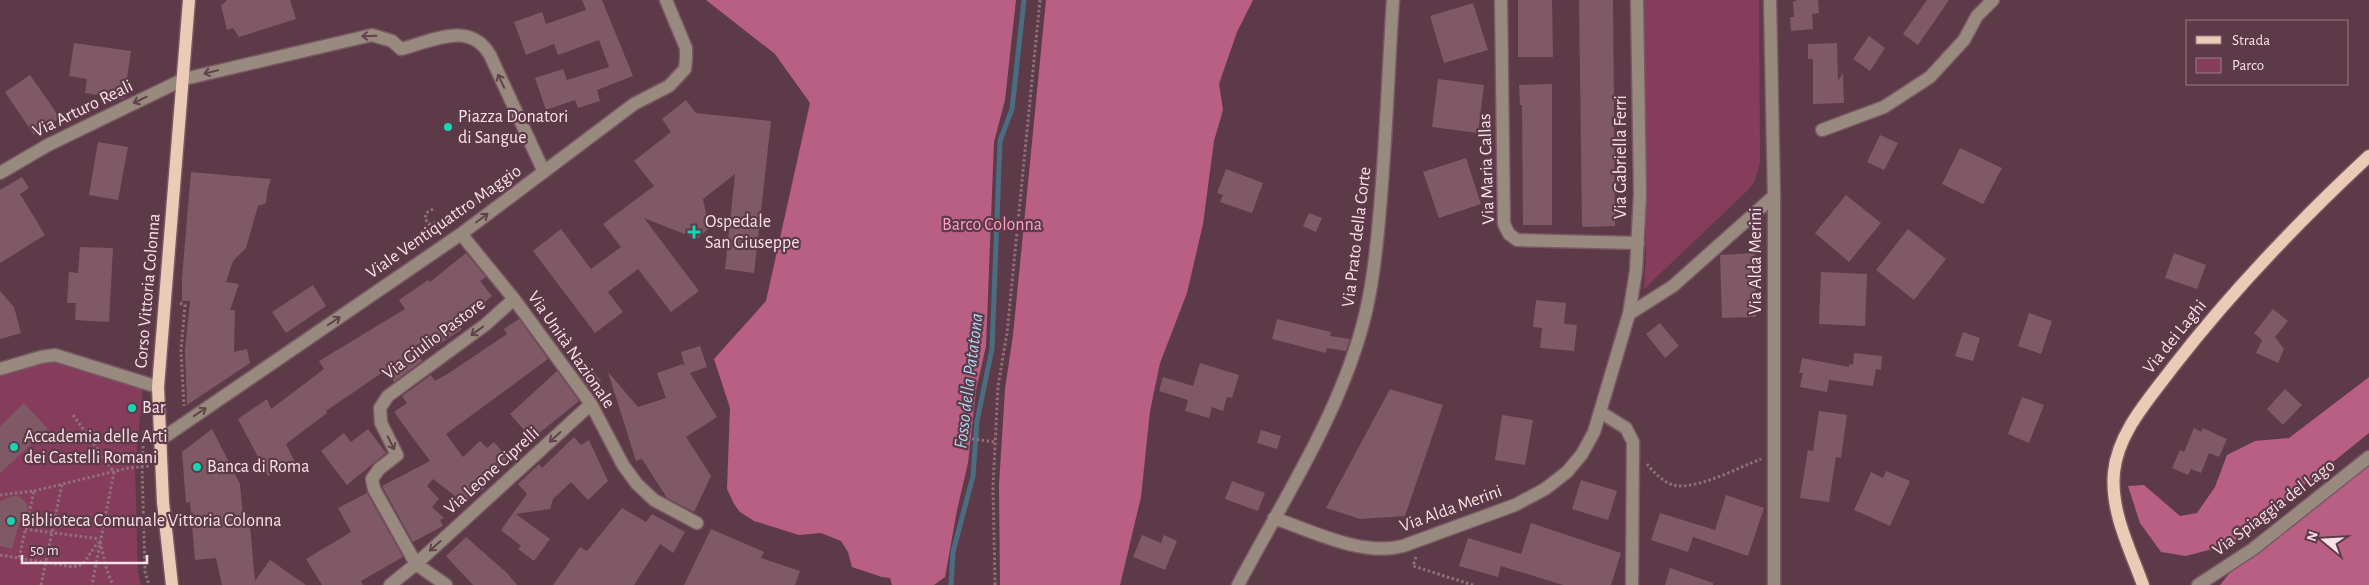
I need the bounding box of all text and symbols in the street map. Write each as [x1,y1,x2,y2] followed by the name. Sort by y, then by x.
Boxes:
[2186,20,2349,85] legend
[362,32,378,41] one-way arrow
[2232,33,2270,48] text: Strada
[2232,58,2264,73] text: Parco
[204,68,220,77] one-way arrow
[496,74,506,89] one-way arrow
[30,77,136,141] street label: Via Arturo Reali
[1612,95,1630,219] street label: Via Gabriella Ferri
[133,96,148,105] one-way arrow
[458,108,568,147] place label: Piazza Donatori di Sangue
[1476,113,1498,225] street label: Via Maria Callas
[442,121,454,133] marker: Piazza Donatori di Sangue
[363,162,525,282] street label: Viale Ventiquattro Maggio
[1339,166,1375,308] street label: Via Prato della Corte
[1747,207,1765,315] street label: Via Alda Merini
[132,213,164,369] street label: Corso Vittoria Colonna
[475,213,489,223] one-way arrow
[705,213,799,252] place label: Ospedale San Giuseppe
[942,216,1042,234] park label: Barco Colonna
[687,225,701,239] marker: Ospedale San Giuseppe
[524,288,618,412] street label: Via Unità Nazionale
[380,295,488,383] street label: Via Giulio Pastore
[2140,297,2210,377] street label: Via dei Laghi
[951,312,987,450] water label: Fosso della Patatona
[327,316,341,326] one-way arrow
[470,326,484,336] one-way arrow
[142,399,166,417] place label: Bar
[126,402,138,414] marker: Bar
[193,407,207,417] one-way arrow
[441,424,543,518] street label: Via Leone Ciprelli
[24,428,168,467] place label: Accademia delle Arti dei Castelli Romani
[549,431,562,443] one-way arrow
[387,435,396,450] one-way arrow
[8,441,20,453] marker: Accademia delle Arti dei Castelli Romani
[2210,456,2339,560] street label: Via Spiaggia del Lago
[207,458,310,476] place label: Banca di Roma
[191,461,203,473] marker: Banca di Roma
[1398,482,1504,536] street label: Via Alda Merini
[21,512,282,530] place label: Biblioteca Comunale Vittoria Colonna
[5,515,17,527] marker: Biblioteca Comunale Vittoria Colonna
[2299,515,2349,565] north arrow
[2304,529,2321,543] text: N
[22,532,148,564] scale bar
[429,540,442,552] one-way arrow
[30,543,59,558] text: 50 m

